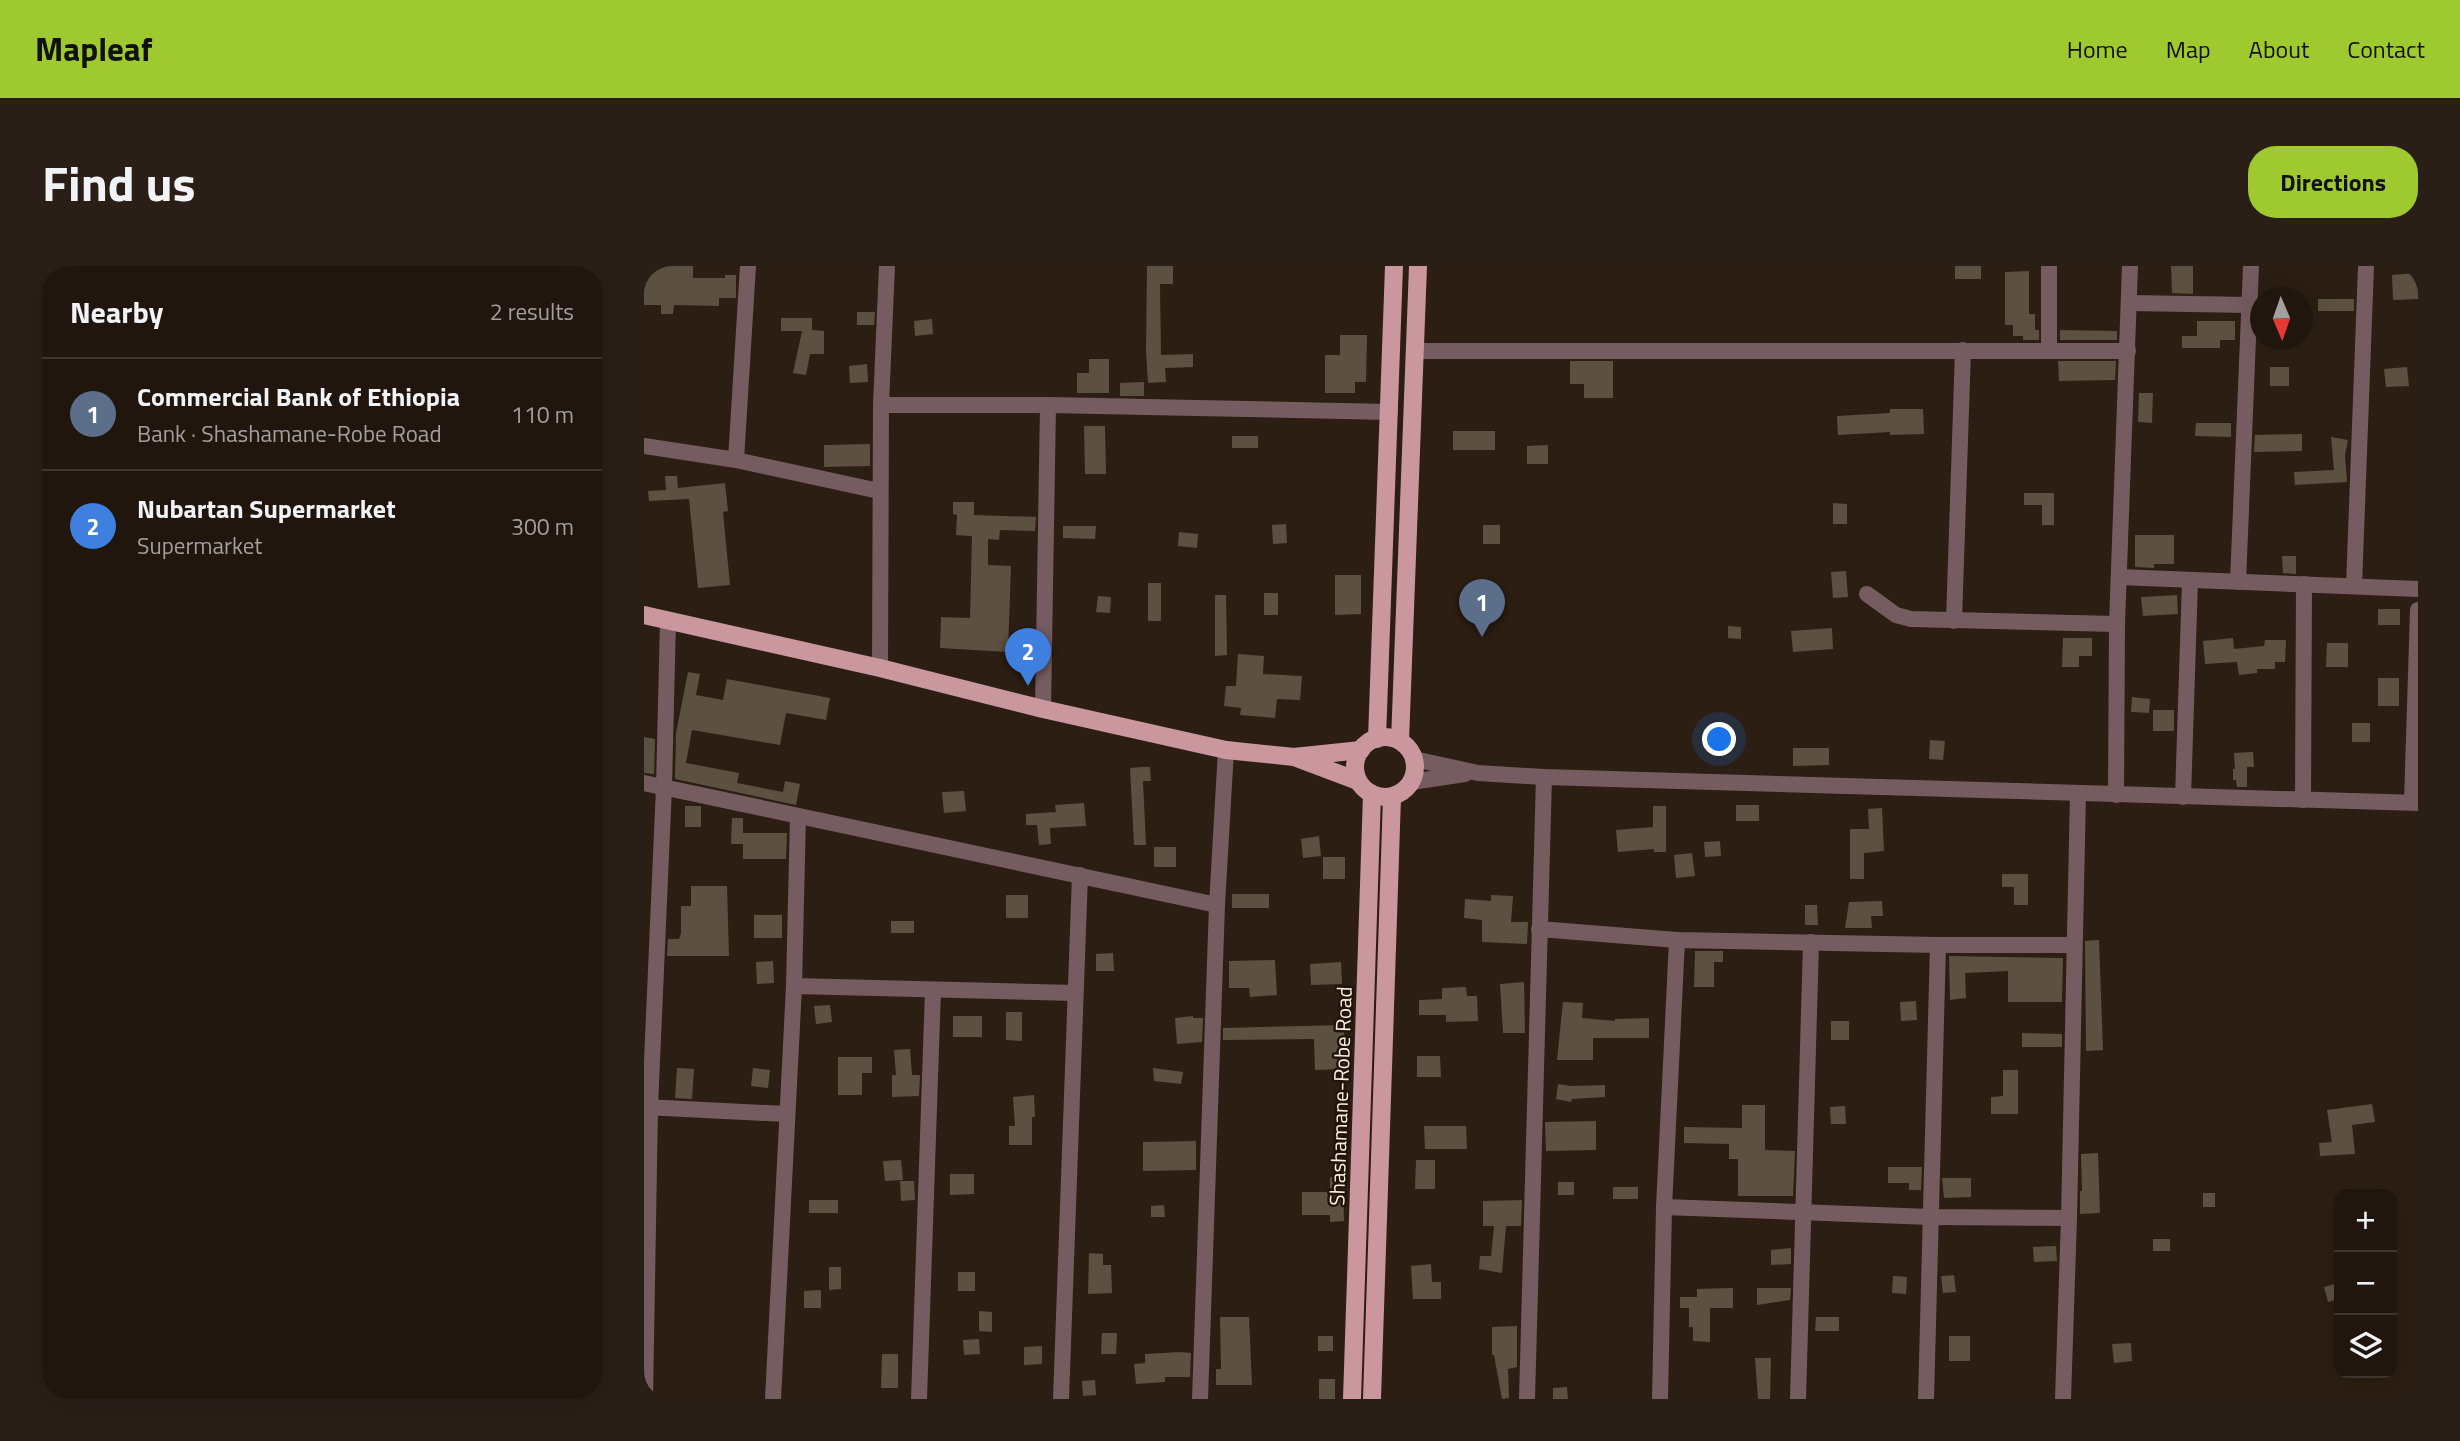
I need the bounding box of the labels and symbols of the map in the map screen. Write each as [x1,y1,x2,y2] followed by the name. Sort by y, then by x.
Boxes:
[2250,287,2313,350] north arrow
[1459,579,1505,637] pin: 1
[1005,628,1051,686] pin: 2
[1702,722,1736,756] your location
[1320,986,1360,1206] street label: Shashamane-Robe Road

